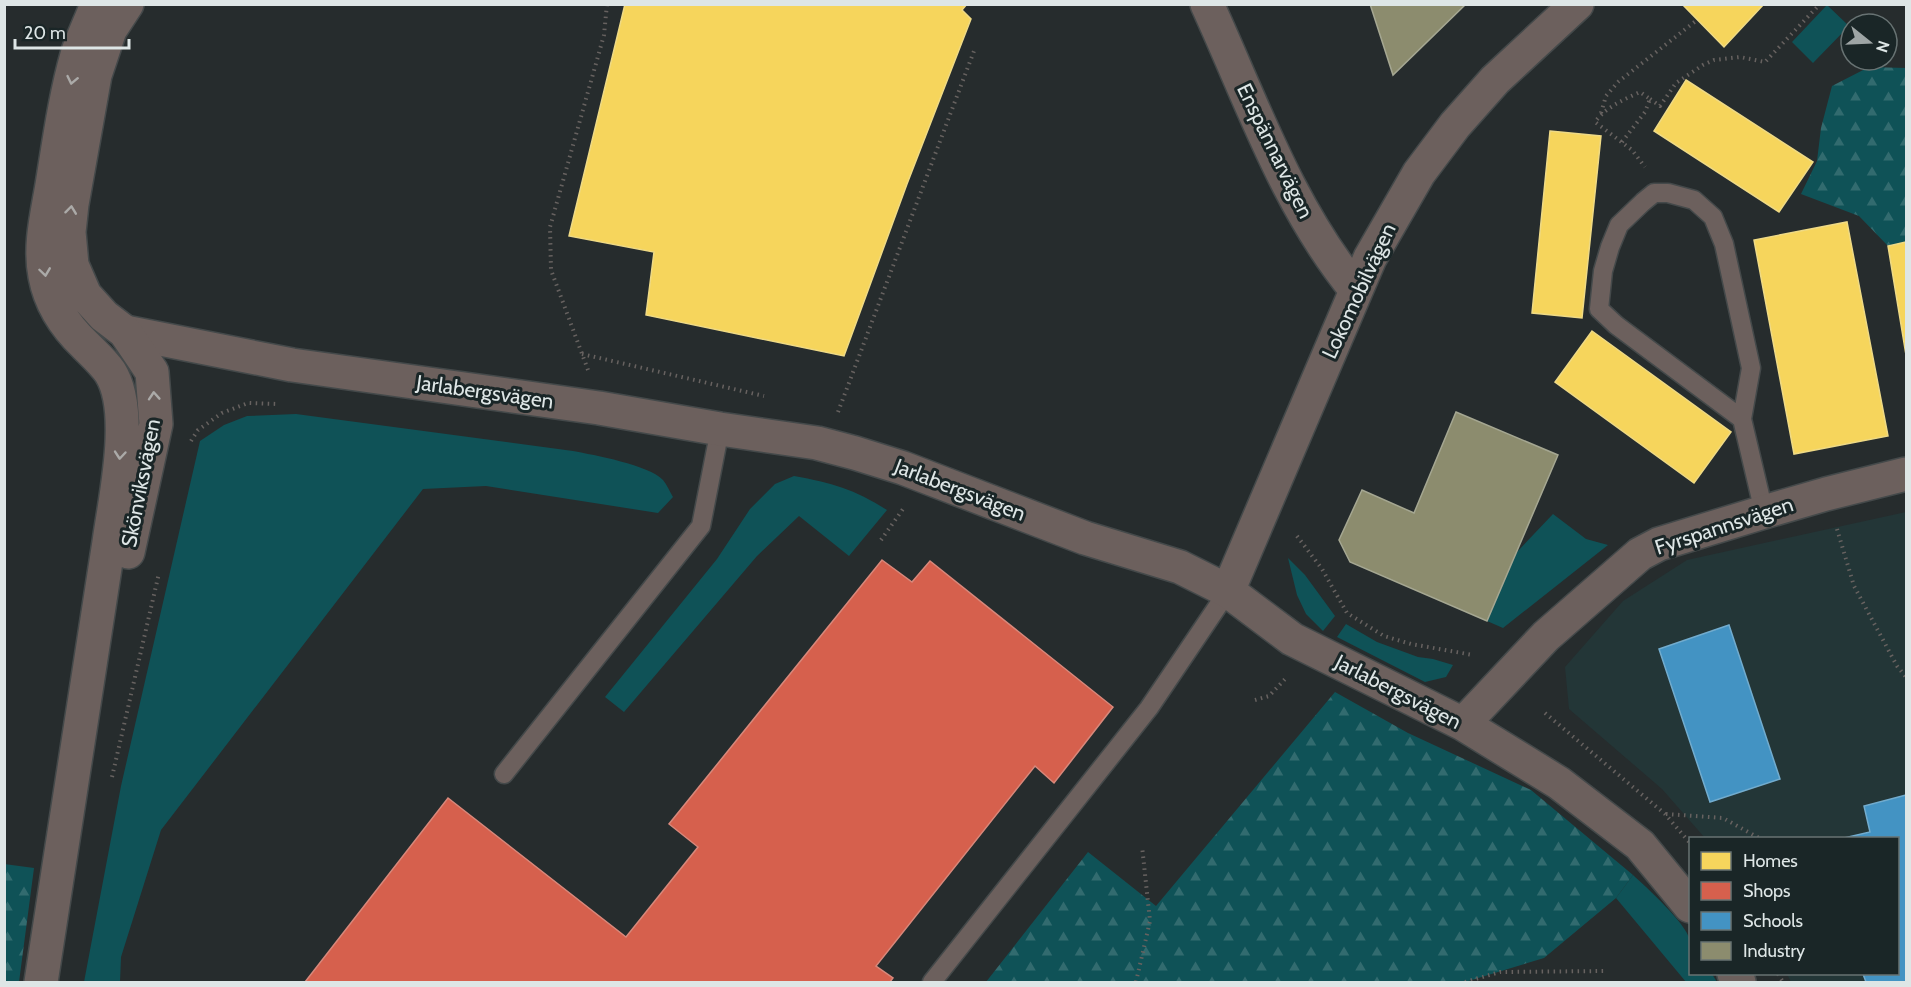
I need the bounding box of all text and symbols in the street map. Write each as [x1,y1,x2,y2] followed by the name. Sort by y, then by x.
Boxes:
[15,12,129,50] scale bar
[1839,12,1899,72] north arrow
[24,22,66,44] text: 20 m
[1872,38,1894,55] text: N
[66,75,79,85] one-way arrow
[1232,79,1319,222] street label: Enspännarvägen
[65,205,77,214] one-way arrow
[1316,219,1401,362] street label: Lokomobilvägen
[39,267,51,277] one-way arrow
[414,369,555,414] street label: Jarlabergsvägen
[148,392,161,401] one-way arrow
[116,417,165,549] street label: Skönviksvägen
[114,451,127,460] one-way arrow
[890,453,1029,526] street label: Jarlabergsvägen
[1652,491,1796,560] street label: Fyrspannsvägen
[1330,649,1465,734] street label: Jarlabergsvägen
[1689,837,1899,975] legend
[1743,850,1798,872] text: Homes
[1743,880,1791,902] text: Shops
[1743,910,1803,932] text: Schools
[1743,940,1805,962] text: Industry

